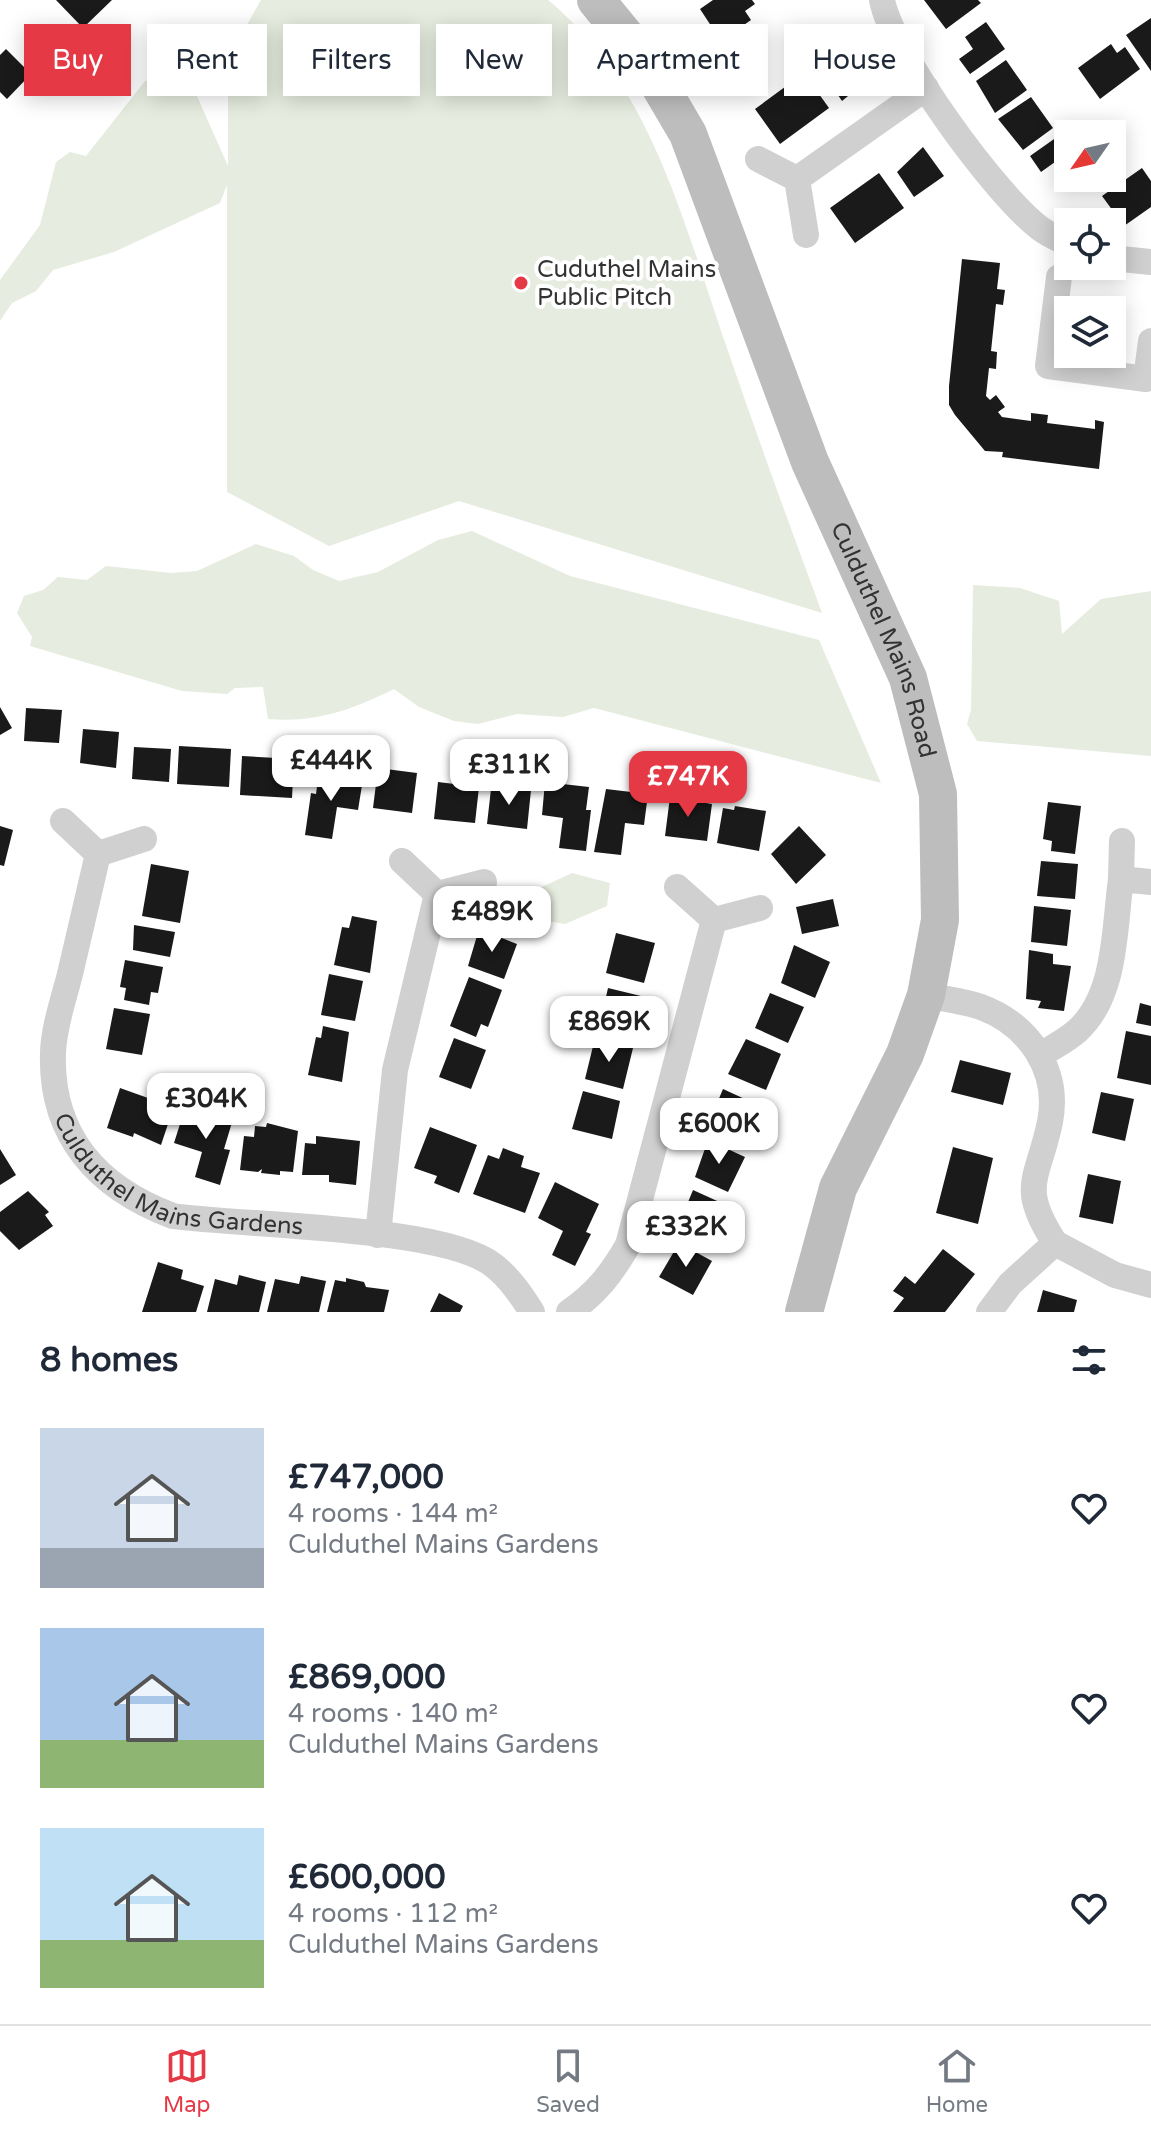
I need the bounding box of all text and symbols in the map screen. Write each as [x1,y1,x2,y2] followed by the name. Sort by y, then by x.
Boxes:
[24,24,131,96] chip: Buy
[147,24,267,96] chip: Rent
[283,24,420,96] chip: Filters
[436,24,552,96] chip: New
[568,24,768,96] chip: Apartment
[784,24,924,96] chip: House
[1054,120,1126,192] north arrow
[1054,120,1126,368] map controls
[1054,208,1126,280] button: locate
[537,255,716,312] place label: Cuduthel Mains Public Pitch
[512,274,530,292] marker: Cuduthel Mains Public Pitch
[1054,296,1126,368] button: layers
[824,517,942,761] street label: Culduthel Mains Road
[275,735,387,803] pin: £444K
[453,739,565,807] pin: £311K
[290,745,372,776] text: £444K
[468,749,550,780] text: £311K
[632,751,744,819] pin: £747K
[647,761,729,792] text: £747K
[436,886,548,954] pin: £489K
[451,896,533,927] text: £489K
[553,996,665,1064] pin: £869K
[568,1006,650,1037] text: £869K
[150,1073,262,1141] pin: £304K
[165,1083,247,1114] text: £304K
[663,1098,775,1166] pin: £600K
[678,1108,760,1139] text: £600K
[47,1109,304,1241] street label: Culduthel Mains Gardens
[630,1201,742,1269] pin: £332K
[645,1211,727,1242] text: £332K
[1067,1338,1111,1382] icon: filters
[40,1340,178,1381] text: 8 homes
[288,1457,444,1498] text: £747,000
[104,1460,200,1556] icon: home
[1067,1486,1111,1530] icon: heart
[288,1498,498,1529] text: 4 rooms · 144 m²
[288,1529,599,1560] text: Culduthel Mains Gardens
[288,1657,446,1698] text: £869,000
[104,1660,200,1756] icon: home
[1067,1686,1111,1730] icon: heart
[288,1698,498,1729] text: 4 rooms · 140 m²
[288,1729,599,1760] text: Culduthel Mains Gardens
[288,1857,446,1898] text: £600,000
[104,1860,200,1956] icon: home
[1067,1886,1111,1930] icon: heart
[288,1898,498,1929] text: 4 rooms · 112 m²
[288,1929,599,1960] text: Culduthel Mains Gardens
[163,2044,210,2118] tab: Map
[536,2044,600,2118] tab: Saved
[926,2044,988,2118] tab: Home

